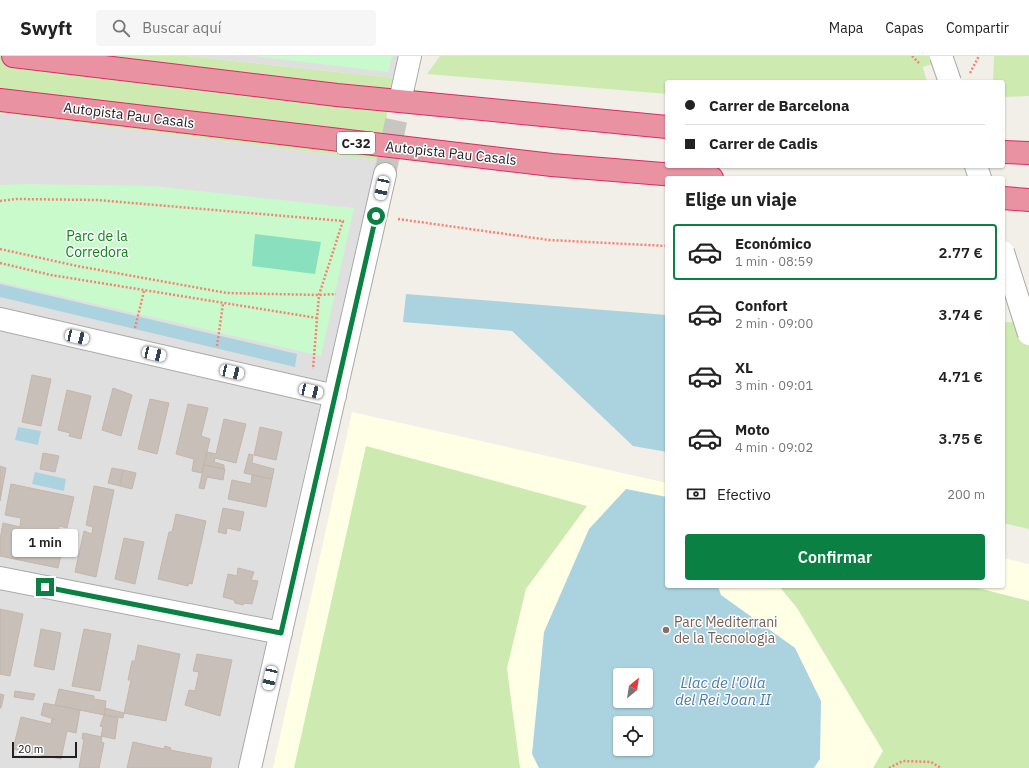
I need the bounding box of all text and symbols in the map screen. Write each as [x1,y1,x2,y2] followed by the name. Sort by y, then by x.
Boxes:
[96,10,376,46] search box
[20,16,72,40] text: Swyft
[110,17,132,39] icon: search
[142,18,221,37] text: Buscar aquí
[829,19,863,37] text: Mapa
[885,19,924,37] text: Capas
[946,19,1009,37] text: Compartir
[709,96,850,115] text: Carrer de Barcelona
[62,98,196,132] street label: Autopista Pau Casals
[337,132,375,154] road number: C-32
[709,134,818,153] text: Carrer de Cadis
[385,137,518,169] street label: Autopista Pau Casals
[374,175,390,201] car
[685,188,797,211] text: Elige un viaje
[367,207,385,225] route start
[66,227,129,261] park label: Parc de la Corredora
[687,234,723,270] icon: car
[735,234,811,253] text: Económico
[939,243,983,262] text: 2.77 €
[735,253,813,270] text: 1 min · 08:59
[687,296,723,332] icon: car
[735,296,788,315] text: Confort
[939,305,983,324] text: 3.74 €
[735,315,813,332] text: 2 min · 09:00
[64,328,90,346] car
[141,345,167,363] car
[687,358,723,394] icon: car
[735,358,753,377] text: XL
[219,363,245,381] car
[939,367,983,386] text: 4.71 €
[735,377,813,394] text: 3 min · 09:01
[298,382,324,400] car
[687,420,723,456] icon: car
[735,420,770,439] text: Moto
[939,429,983,448] text: 3.75 €
[735,439,813,456] text: 4 min · 09:02
[685,483,707,505] icon: cash
[717,485,771,504] text: Efectivo
[947,486,985,503] text: 200 m
[12,529,78,557] callout: 1 min
[28,534,62,551] text: 1 min
[685,534,985,580] button: Confirmar
[36,578,54,596] route end
[674,613,778,647] place label: Parc Mediterrani de la Tecnologia
[661,625,671,635] marker: Parc Mediterrani de la Tecnologia
[261,665,279,691] car
[613,668,653,708] north arrow
[613,668,653,756] map controls
[675,673,772,709] water label: Llac de l'Olla del Rei Joan II
[613,716,653,756] button: locate
[12,740,77,759] scale bar
[18,742,43,756] text: 20 m

